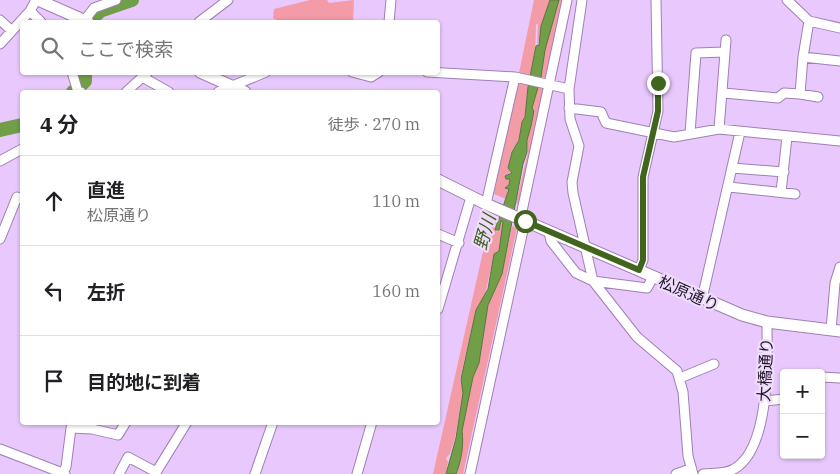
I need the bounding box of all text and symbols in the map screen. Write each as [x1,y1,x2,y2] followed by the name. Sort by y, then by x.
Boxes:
[20,20,440,75] search box
[38,34,66,62] icon: search
[78,37,173,61] text: ここで検索
[647,72,670,95] route end
[40,110,78,138] text: 4 分
[328,114,420,134] text: 徒歩 · 270 m
[87,178,125,202] text: 直進
[40,187,68,215] icon: ahead
[372,191,420,211] text: 110 m
[87,205,151,225] text: 松原通り
[469,209,501,252] water label: 野川
[514,210,537,233] route start
[656,271,722,315] street label: 松原通り
[40,277,68,305] icon: left
[87,280,125,304] text: 左折
[372,281,420,301] text: 160 m
[753,338,777,402] street label: 大橋通り
[40,367,68,395] icon: arrive
[780,369,825,459] map controls
[780,369,825,414] button: +
[87,370,201,394] text: 目的地に到着
[780,414,825,459] button: −

